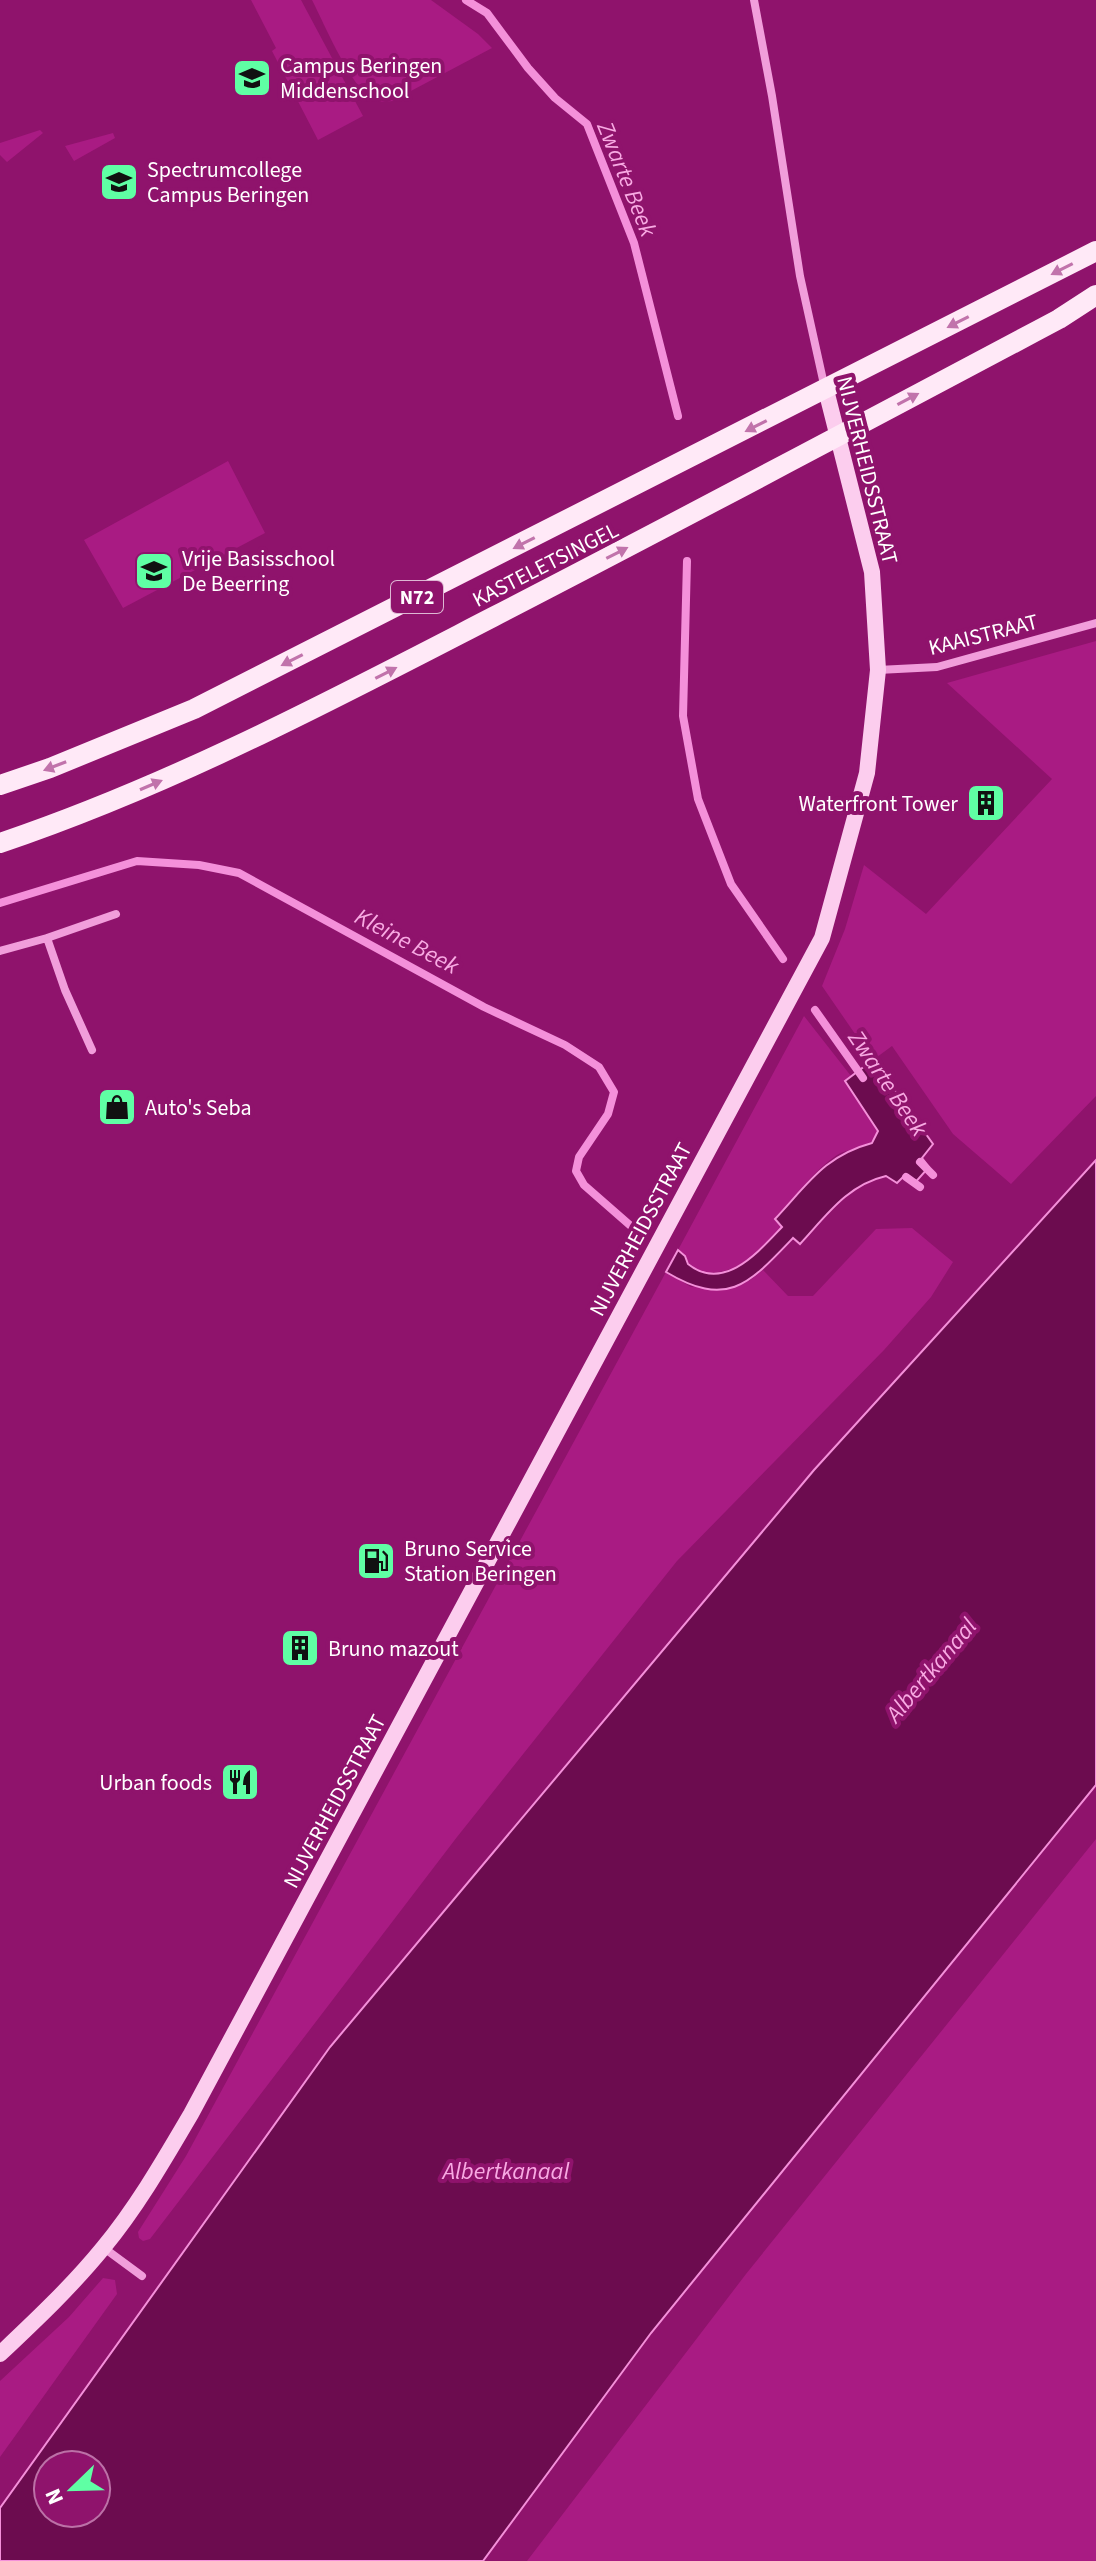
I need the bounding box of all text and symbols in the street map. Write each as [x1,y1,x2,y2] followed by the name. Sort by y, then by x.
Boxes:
[280,50,442,107] place label: Campus Beringen Middenschool
[231,57,273,99] school or university icon: Campus Beringen Middenschool
[587,115,666,243] water label: Zwarte Beek
[147,154,309,211] place label: Spectrumcollege Campus Beringen
[98,161,140,203] school or university icon: Spectrumcollege Campus Beringen
[1050,262,1073,276] one-way arrow
[947,316,970,329] one-way arrow
[828,373,906,568] street label: NIJVERHEIDSSTRAAT
[897,393,919,407] one-way arrow
[745,419,768,433] one-way arrow
[467,514,624,615] street label: KASTELETSINGEL
[513,536,536,550] one-way arrow
[182,543,335,600] place label: Vrije Basisschool De Beerring
[605,547,628,560] one-way arrow
[133,550,175,592] school or university icon: Vrije Basisschool De Beerring
[391,581,443,613] road number: N72
[925,606,1042,664] street label: KAAISTRAAT
[280,653,303,667] one-way arrow
[374,666,397,679] one-way arrow
[43,760,67,773] one-way arrow
[139,778,163,791] one-way arrow
[965,782,1007,824] building icon: Waterfront Tower
[799,788,958,820] place label: Waterfront Tower
[348,899,466,984] water label: Kleine Beek
[839,1022,936,1144] water label: Zwarte Beek
[96,1086,138,1128] shop icon: Auto's Seba
[145,1092,251,1124] place label: Auto's Seba
[582,1137,700,1322] street label: NIJVERHEIDSSTRAAT
[404,1533,557,1590] place label: Bruno Service Station Beringen
[355,1540,397,1582] fuel station icon: Bruno Service Station Beringen
[876,1611,986,1732] water label: Albertkanaal
[279,1627,321,1669] building icon: Bruno mazout
[328,1633,459,1665] place label: Bruno mazout
[276,1709,394,1894] street label: NIJVERHEIDSSTRAAT
[219,1761,261,1803] restaurant icon: Urban foods
[99,1767,212,1799] place label: Urban foods
[441,2154,569,2189] water label: Albertkanaal
[32,2449,112,2529] north arrow
[37,2483,72,2509] text: N

